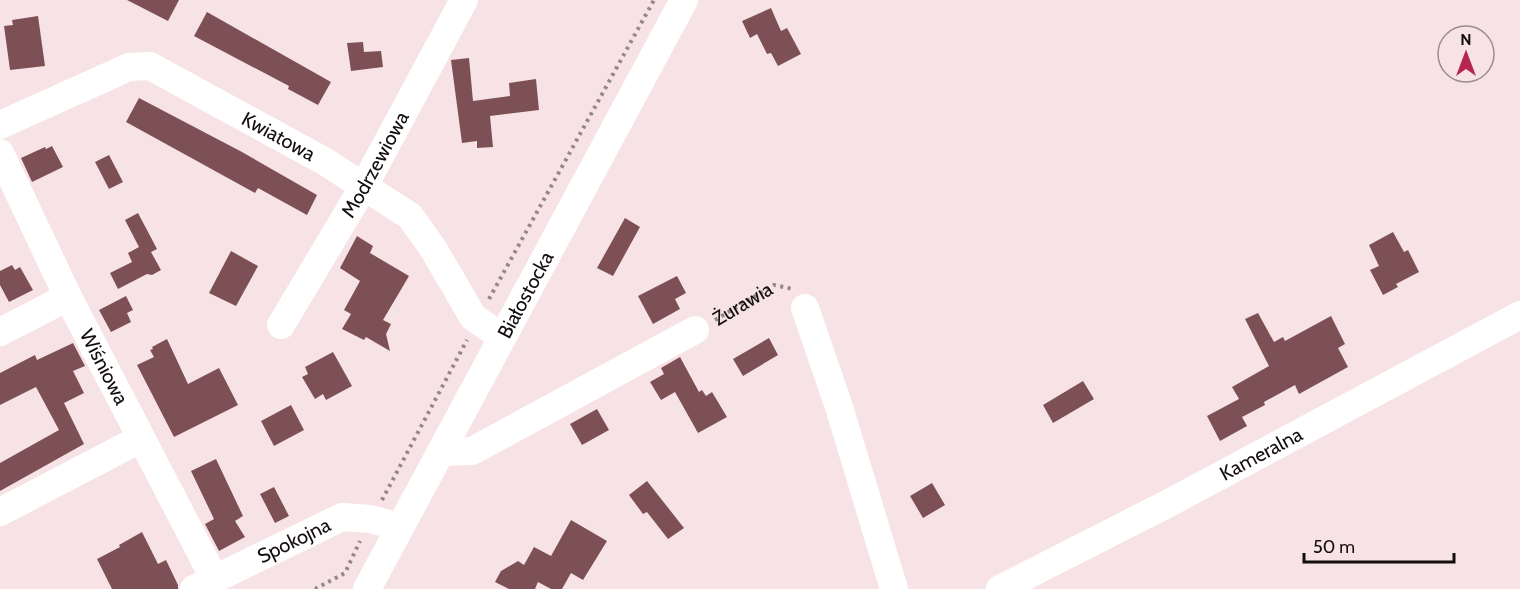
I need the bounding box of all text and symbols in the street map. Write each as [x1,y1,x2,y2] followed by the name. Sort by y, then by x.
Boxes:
[1436,24,1496,84] north arrow
[1460,30,1472,49] text: N
[238,106,320,166] street label: Kwiatowa
[336,107,414,222] street label: Modrzewiowa
[492,247,559,342] street label: Białostocka
[708,276,777,331] street label: Żurawia
[75,325,134,409] street label: Wiśniowa
[1216,422,1307,486] street label: Kameralna
[253,512,335,568] street label: Spokojna
[1304,526,1454,564] scale bar
[1313,536,1355,558] text: 50 m

